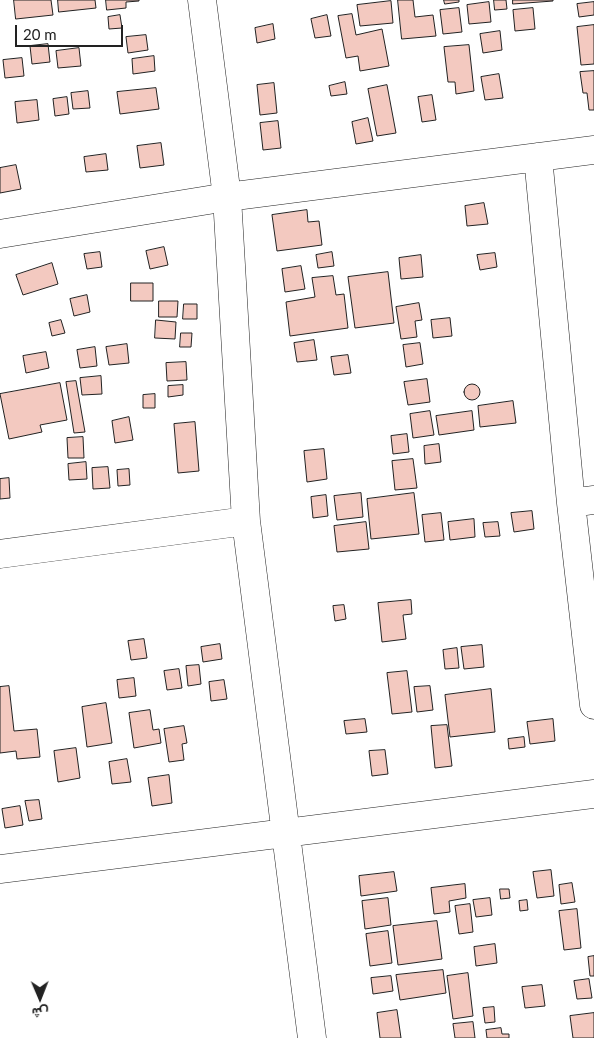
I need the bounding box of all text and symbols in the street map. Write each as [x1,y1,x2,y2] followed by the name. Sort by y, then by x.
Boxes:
[18,15,125,47] scale bar
[23,25,57,43] text: 20 m
[15,973,65,1023] north arrow
[32,1005,49,1022] text: ش

